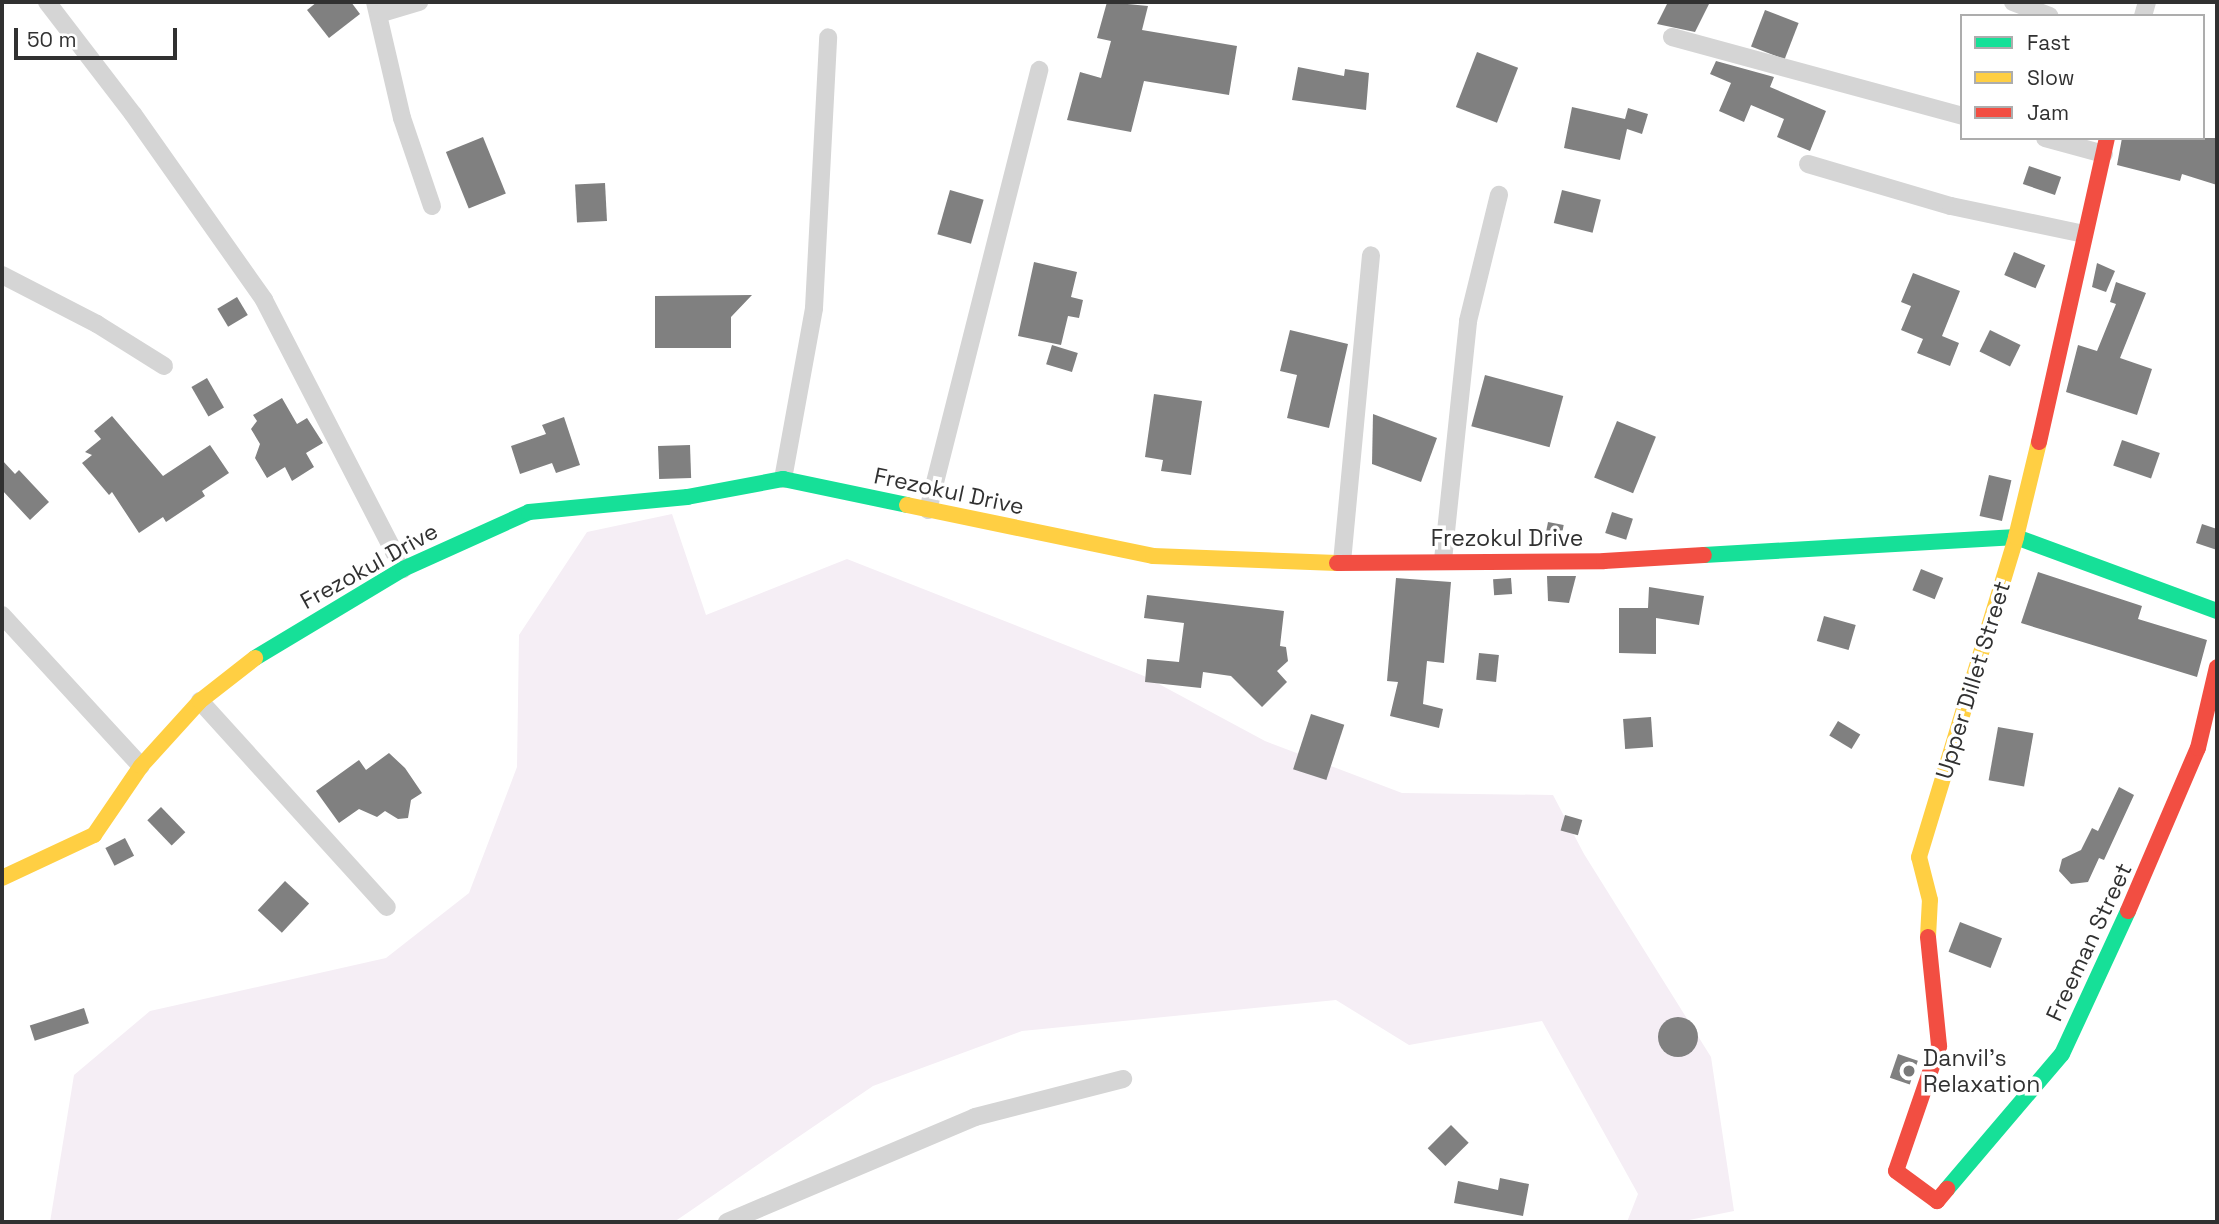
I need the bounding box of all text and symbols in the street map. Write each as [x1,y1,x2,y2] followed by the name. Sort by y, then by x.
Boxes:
[18,14,180,58] scale bar
[1960,14,2205,140] legend
[27,26,77,53] text: 50 m
[2027,29,2071,56] text: Fast
[2027,64,2075,91] text: Slow
[2027,99,2069,126] text: Jam
[871,462,1027,520] street label: Frezokul Drive
[296,517,442,615] street label: Frezokul Drive
[1431,524,1583,552] street label: Frezokul Drive
[1930,578,2016,782] street label: Upper Dillet Street
[2040,859,2138,1025] street label: Freeman Street
[1923,1044,2040,1098] place label: Danvil's Relaxation
[1901,1063,1917,1079] marker: Danvil's Relaxation

